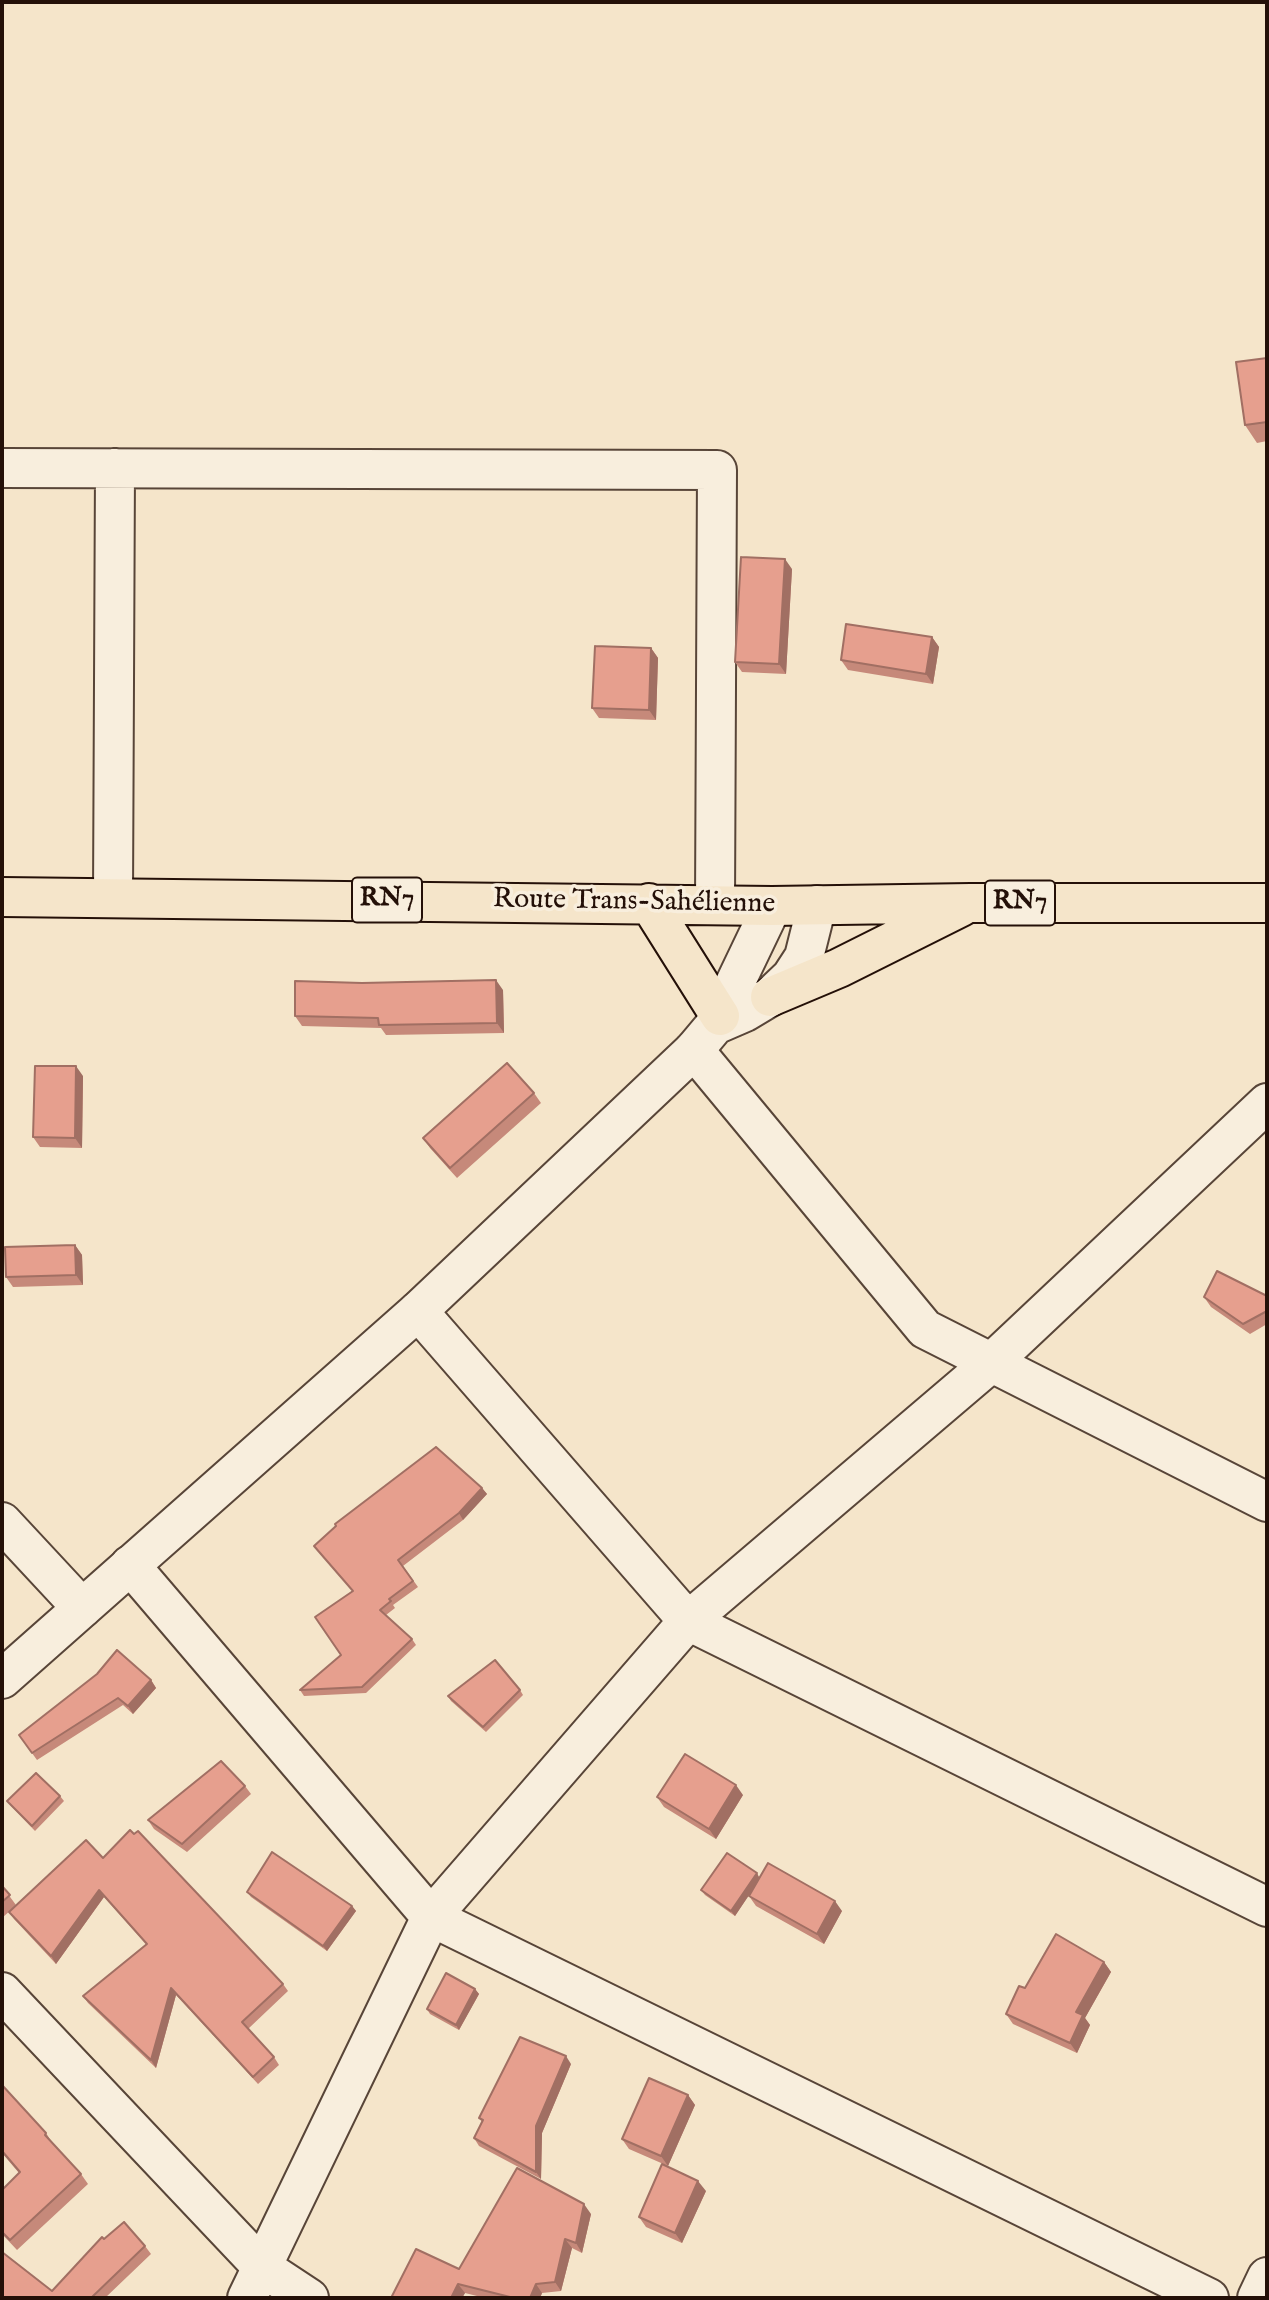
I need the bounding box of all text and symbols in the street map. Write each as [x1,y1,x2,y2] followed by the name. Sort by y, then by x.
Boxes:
[352,878,422,923] road number: RN7
[985,880,1055,926] road number: RN7
[493,884,775,922] street label: Route Trans-Sahélienne

